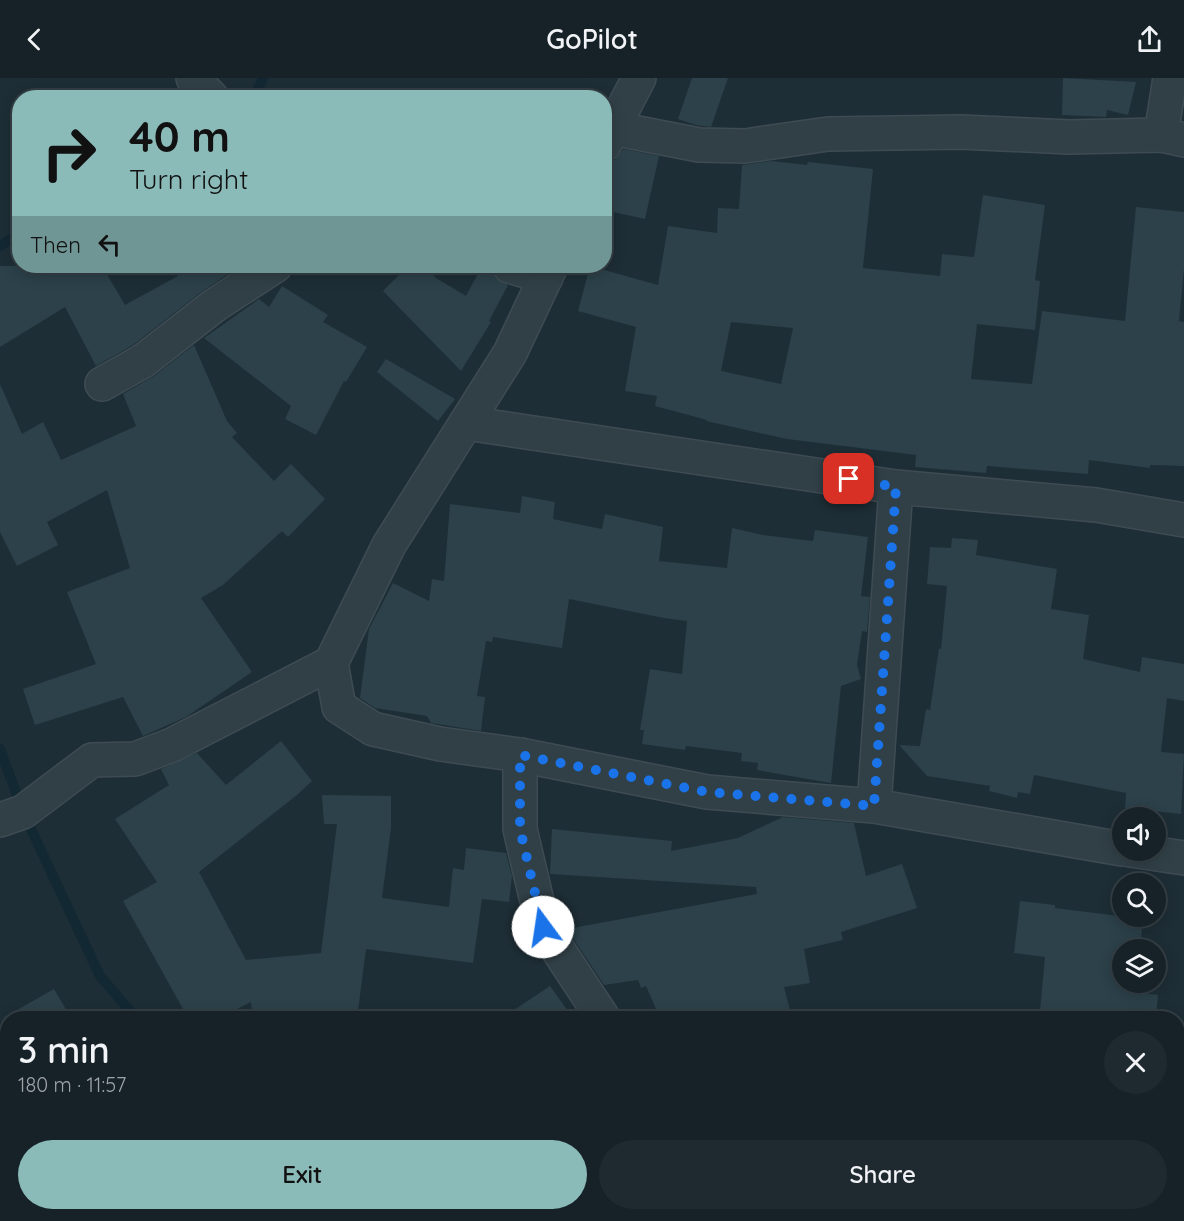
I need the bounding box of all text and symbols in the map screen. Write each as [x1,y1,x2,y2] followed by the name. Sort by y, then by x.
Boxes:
[546,22,638,56] text: GoPilot
[18,23,51,56] icon: back
[1133,23,1166,56] icon: share
[129,110,230,163] text: 40 m
[30,114,108,192] icon: right
[129,162,248,196] text: Turn right
[93,228,126,261] icon: left
[30,231,81,259] text: Then
[823,453,874,504] pin
[832,462,865,495] icon: arrive
[1112,807,1166,993] map controls
[1112,807,1166,861] button: sound
[1112,873,1166,927] button: search
[511,895,575,959] position arrow
[1112,939,1166,993] button: layers
[18,1027,110,1072] text: 3 min
[1104,1031,1167,1094] button: close
[18,1072,126,1097] text: 180 m · 11:57
[18,1140,587,1209] button: Exit
[599,1140,1167,1209] button: Share

